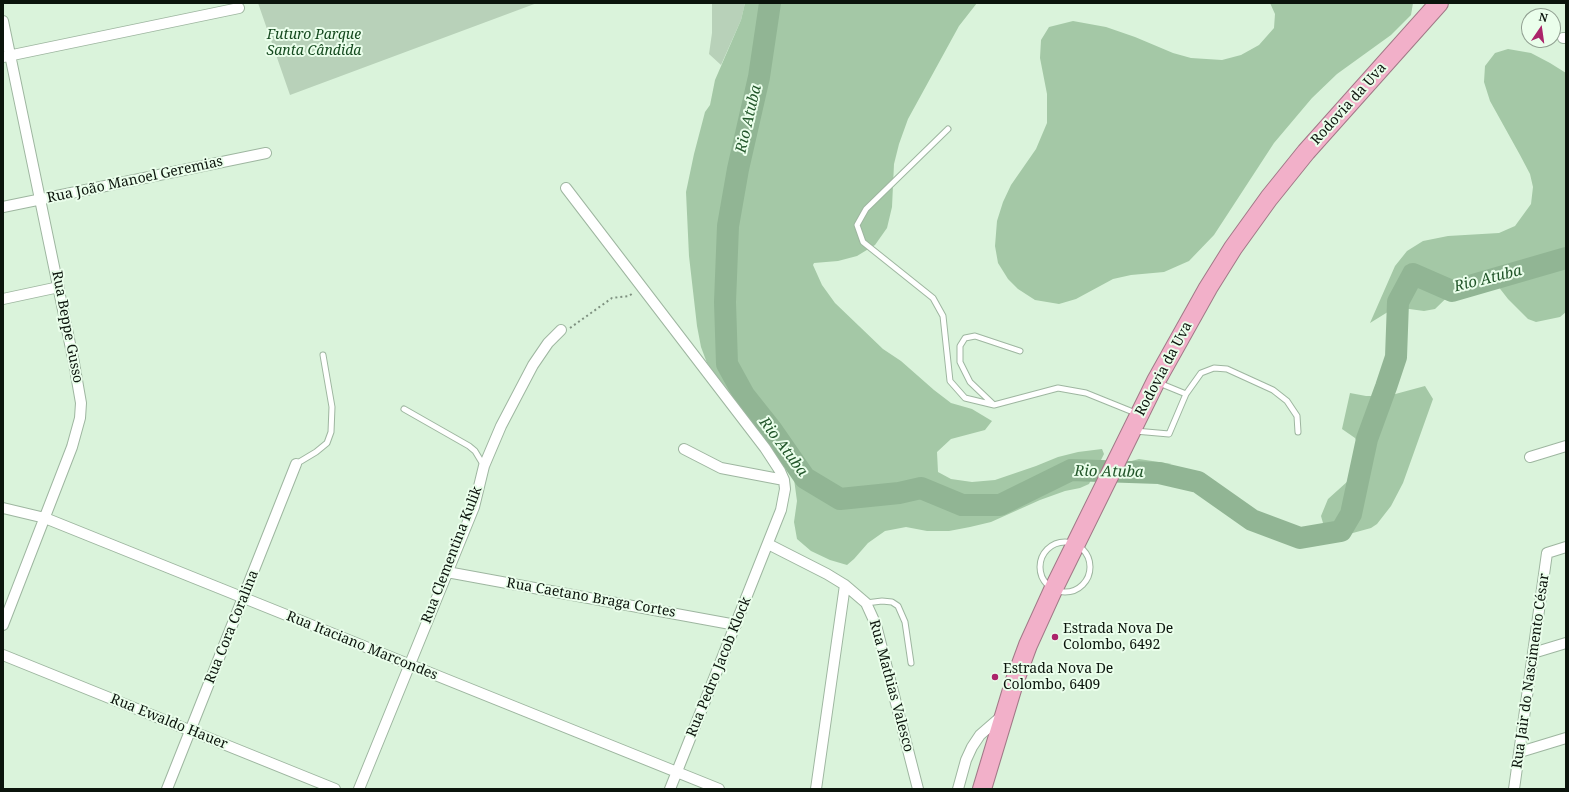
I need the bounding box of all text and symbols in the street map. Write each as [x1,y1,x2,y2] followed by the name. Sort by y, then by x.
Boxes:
[1521,8,1561,48] north arrow
[1538,9,1549,25] text: N
[267,27,361,60] park label: Futuro Parque Santa Cândida
[1308,60,1390,148] street label: Rodovia da Uva
[732,83,766,155] water label: Rio Atuba
[46,153,224,207] street label: Rua João Manoel Geremias
[1452,262,1524,296] water label: Rio Atuba
[48,269,86,385] street label: Rua Beppe Gusso
[1132,319,1196,419] street label: Rodovia da Uva
[755,414,811,480] water label: Rio Atuba
[1074,462,1144,482] water label: Rio Atuba
[418,484,486,626] street label: Rua Clementina Kulik
[202,568,262,686] street label: Rua Cora Coralina
[1509,572,1553,770] street label: Rua Jair do Nascimento César
[505,575,677,621] street label: Rua Caetano Braga Cortes
[683,594,755,740] street label: Rua Pedro Jacob Klock
[284,608,440,684] street label: Rua Itaciano Marcondes
[865,618,917,754] street label: Rua Mathias Valesco
[1063,621,1173,654] place label: Estrada Nova De Colombo, 6492
[1050,632,1060,642] marker: Estrada Nova De Colombo, 6492
[1003,661,1113,694] place label: Estrada Nova De Colombo, 6409
[990,672,1000,682] marker: Estrada Nova De Colombo, 6409
[108,691,230,753] street label: Rua Ewaldo Hauer

